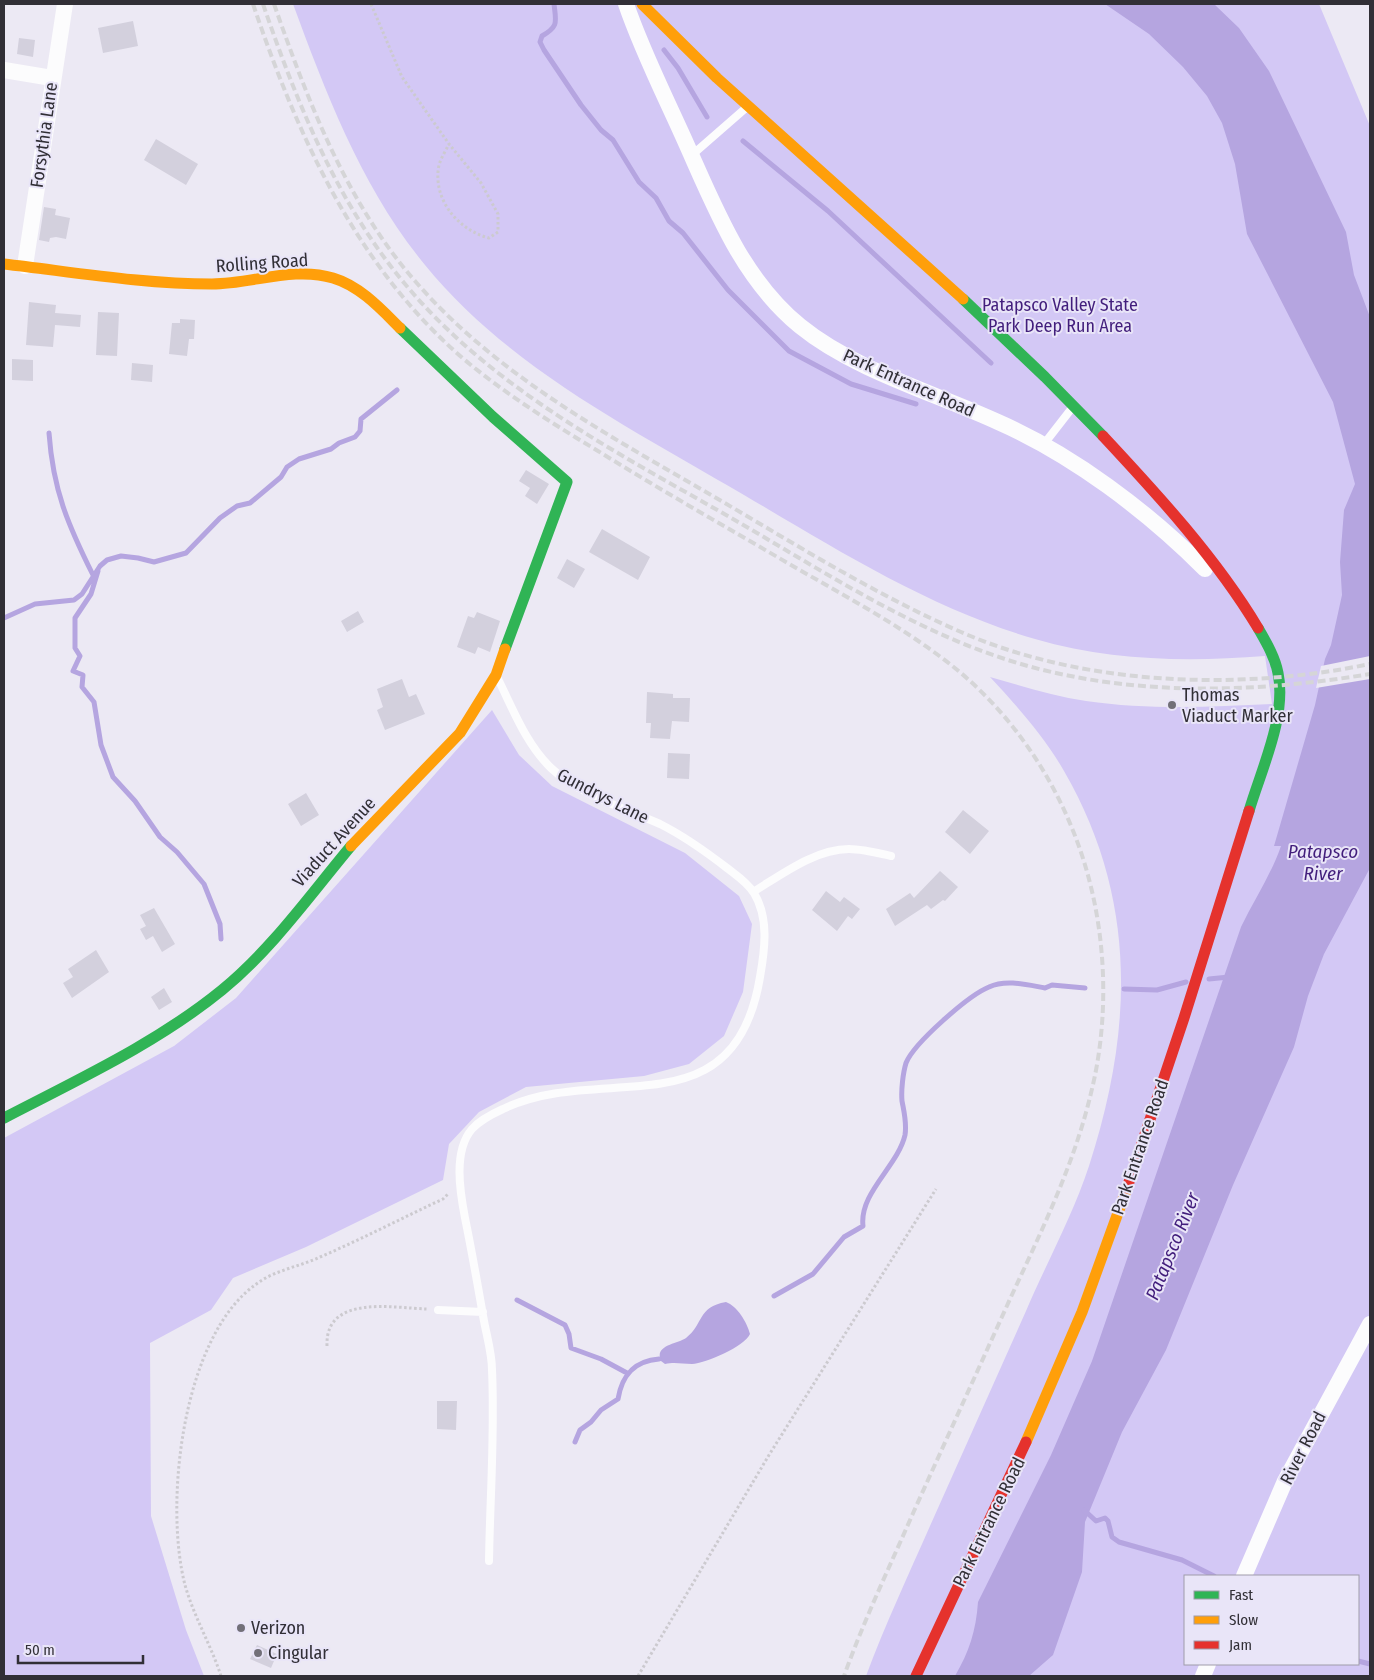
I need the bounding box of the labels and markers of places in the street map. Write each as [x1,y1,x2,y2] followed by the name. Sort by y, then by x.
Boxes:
[1182,684,1293,727] place label: Thomas Viaduct Marker
[1166,699,1178,711] marker: Thomas Viaduct Marker
[251,1617,305,1639] place label: Verizon
[235,1622,247,1634] marker: Verizon
[268,1642,329,1664] place label: Cingular
[252,1647,264,1659] marker: Cingular

